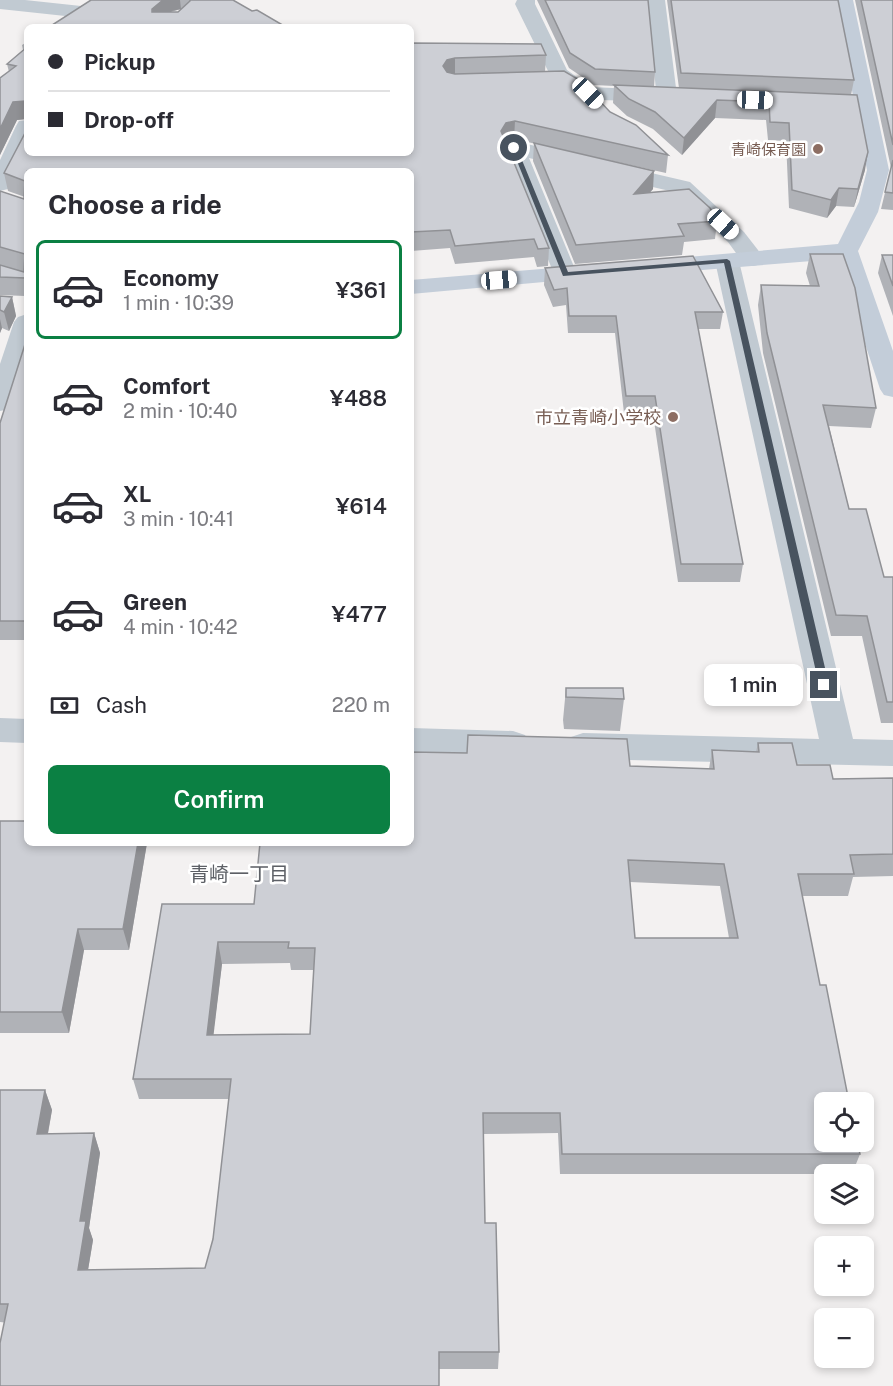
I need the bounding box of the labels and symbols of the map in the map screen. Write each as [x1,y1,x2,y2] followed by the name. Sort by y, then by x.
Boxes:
[569,74,607,112] car
[737,90,773,110] car
[500,134,527,161] route start
[731,141,806,158] place label: 青崎保育園
[811,142,825,156] marker: 青崎保育園
[704,205,742,243] car
[480,269,518,291] car
[535,407,661,428] place label: 市立青崎小学校
[666,410,680,424] marker: 市立青崎小学校
[704,664,803,706] callout: 1 min
[810,671,837,698] route end
[189,862,289,886] district label: 青崎一丁目

